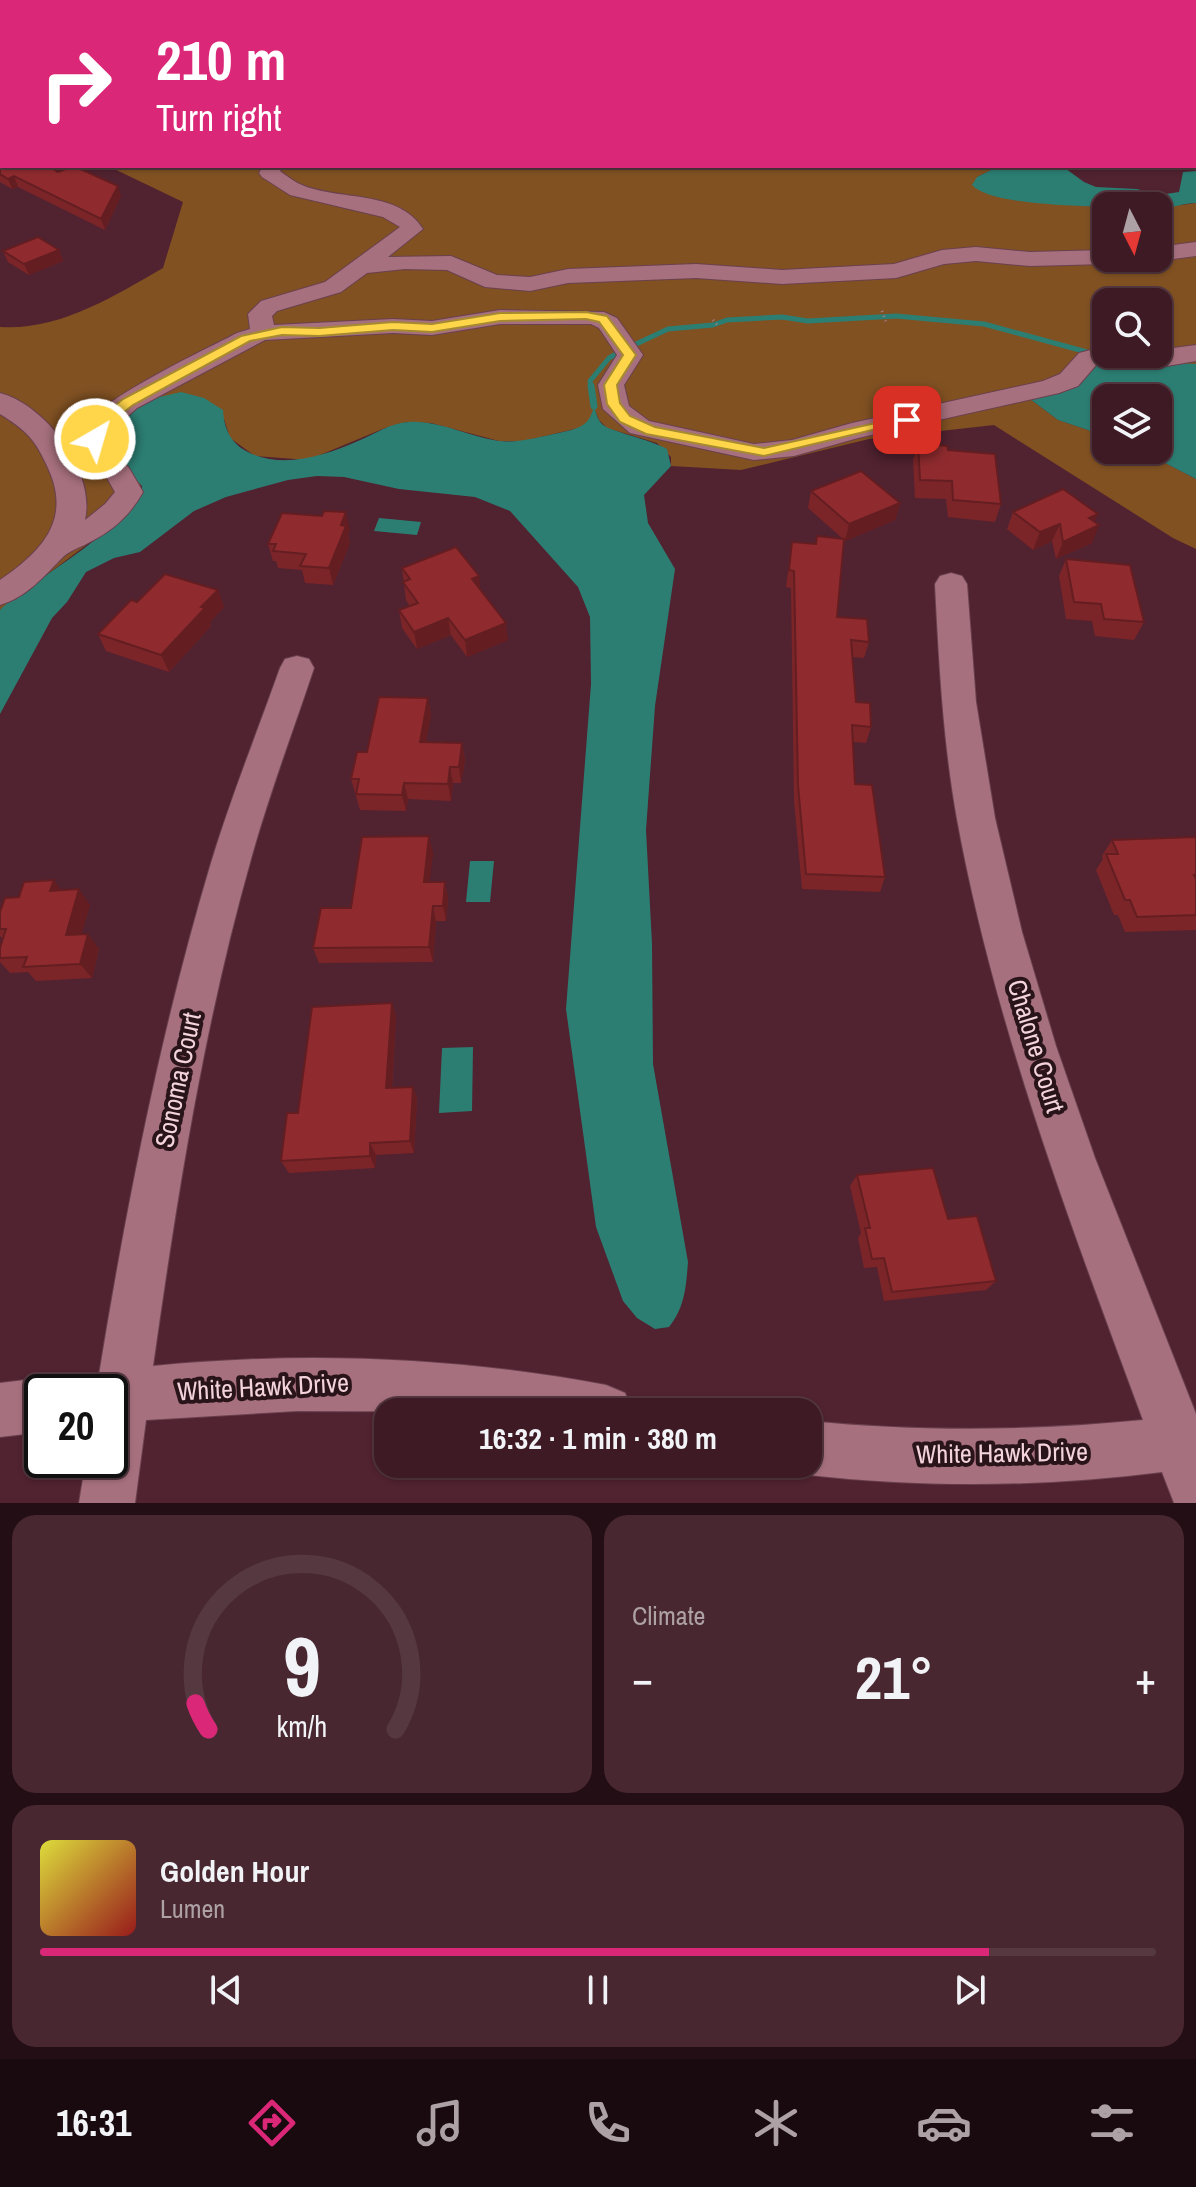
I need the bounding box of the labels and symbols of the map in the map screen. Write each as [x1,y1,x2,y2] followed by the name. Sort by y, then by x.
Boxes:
[1092,192,1172,272] north arrow
[873,386,941,454] pin
[53,397,137,481] position arrow
[1000,975,1073,1117] street label: Chalone Court
[146,1009,209,1151] street label: Sonoma Court
[176,1365,350,1408] street label: White Hawk Drive
[24,1374,128,1478] speed limit sign: 20
[916,1434,1088,1471] street label: White Hawk Drive

